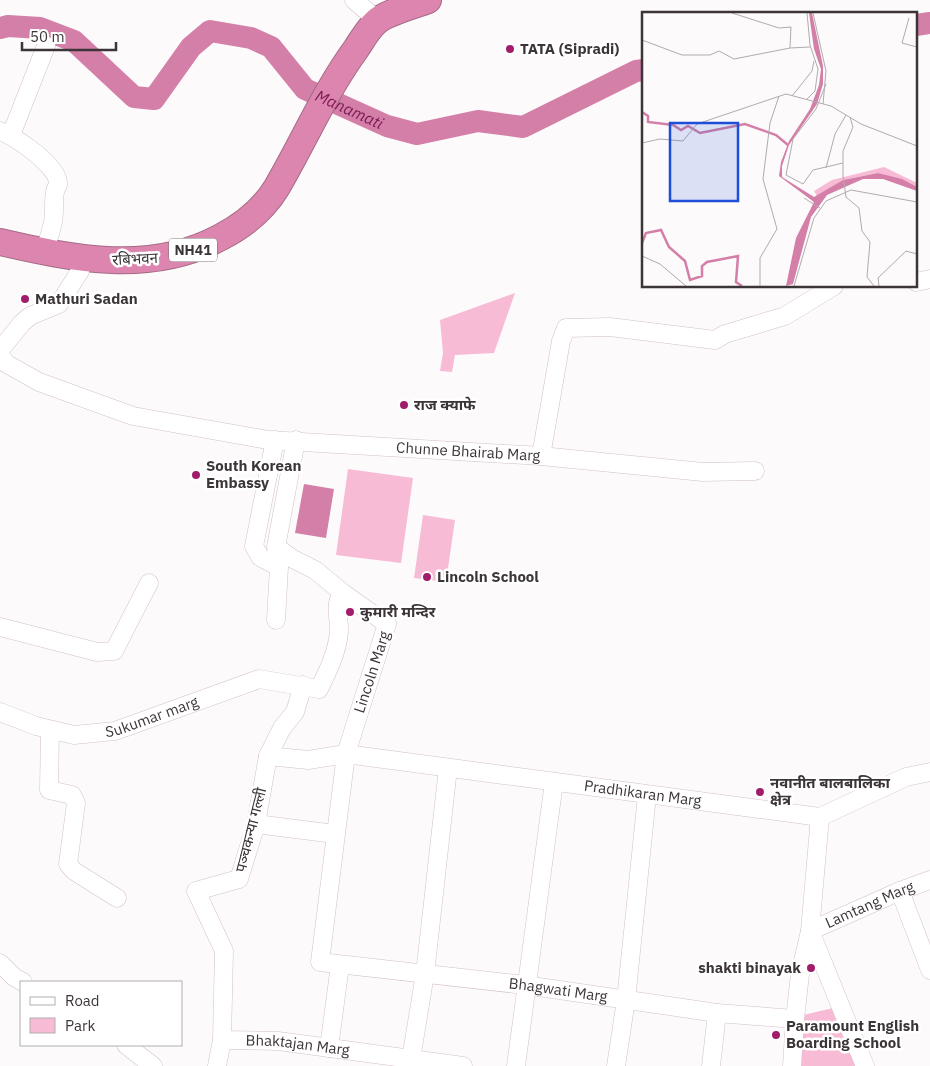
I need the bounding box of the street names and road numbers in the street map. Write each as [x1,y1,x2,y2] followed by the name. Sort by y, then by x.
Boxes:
[169,238,217,262] road number: NH41
[112,248,159,269] street label: रबिभवन
[396,438,541,465] street label: Chunne Bhairab Marg
[349,628,394,715] street label: Lincoln Marg
[104,692,201,741] street label: Sukumar marg
[583,776,703,810] street label: Pradhikaran Marg
[231,784,270,874] street label: पञ्चकन्या गल्ली
[822,877,917,932] street label: Lamtang Marg
[508,973,609,1006] street label: Bhagwati Marg
[246,1030,351,1060] street label: Bhaktajan Marg

